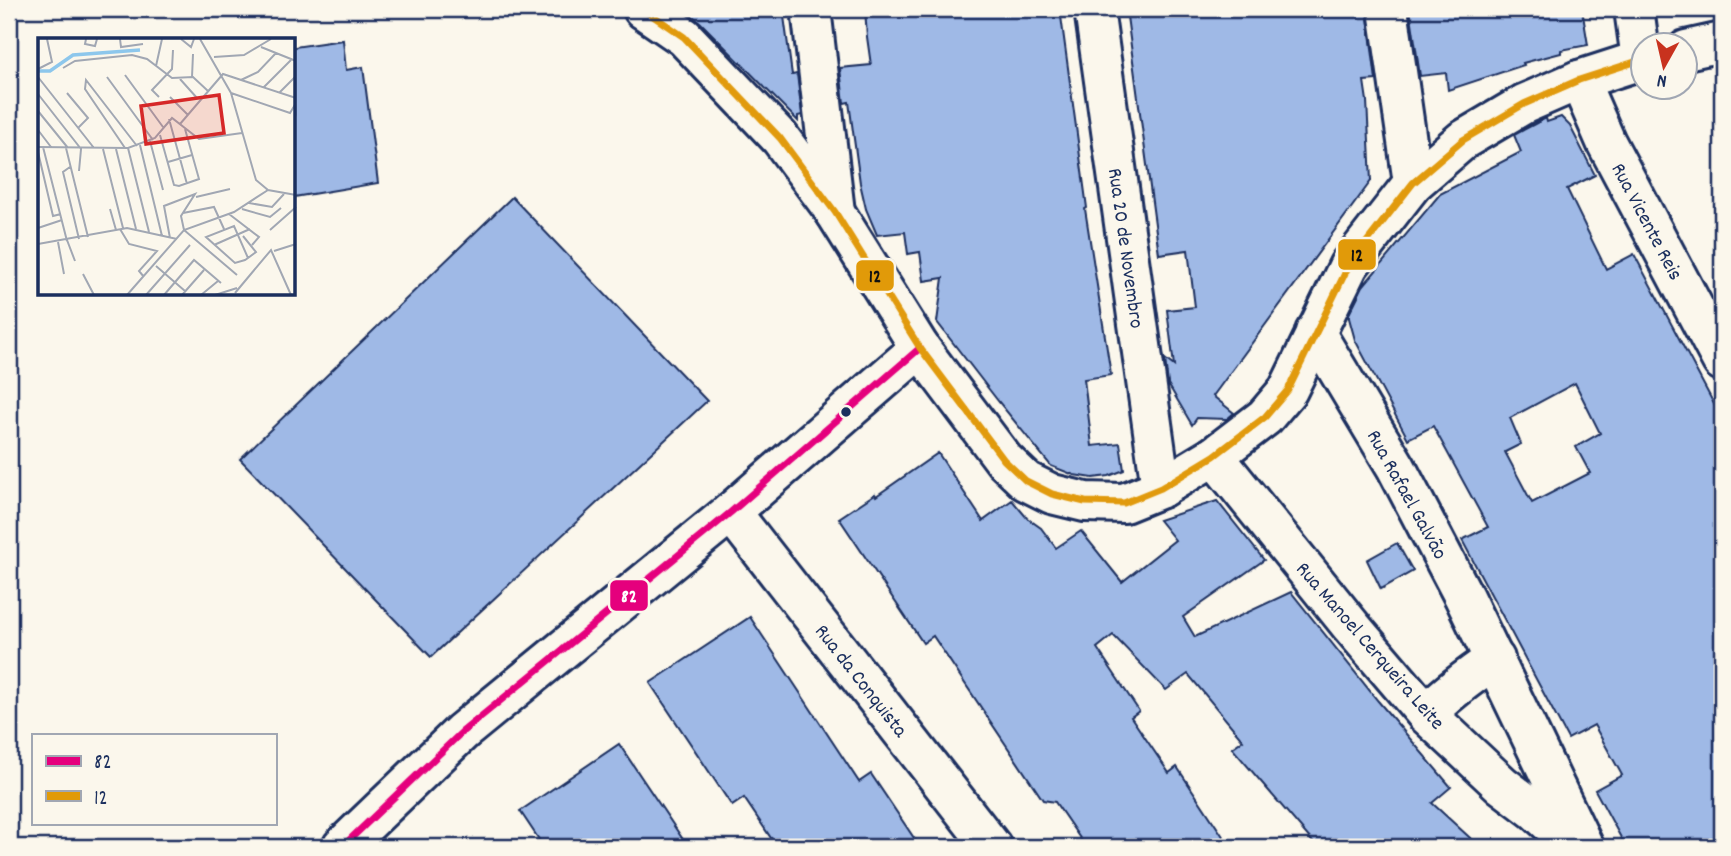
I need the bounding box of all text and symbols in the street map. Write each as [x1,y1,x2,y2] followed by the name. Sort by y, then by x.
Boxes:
[1630,32,1700,102] north arrow
[38,38,296,296] inset map
[1656,65,1669,93] text: N
[1602,158,1689,286] street label: Rua Vicente Reis
[1098,166,1150,331] street label: Rua 20 de Novembro
[1337,238,1377,271] line badge: 12
[1351,244,1363,271] text: 12
[855,259,895,292] line badge: 12
[869,265,881,292] text: 12
[839,405,853,419] unlabelled marker
[1357,425,1453,566] street label: Rua Rafael Galvão
[1287,556,1450,738] street label: Rua Manoel Cerqueira Leite
[609,579,649,612] line badge: 82
[621,585,637,612] text: 82
[806,619,914,746] street label: Rua da Conquista
[32,734,276,824] legend
[94,749,112,779] text: 82
[94,785,108,815] text: 12

